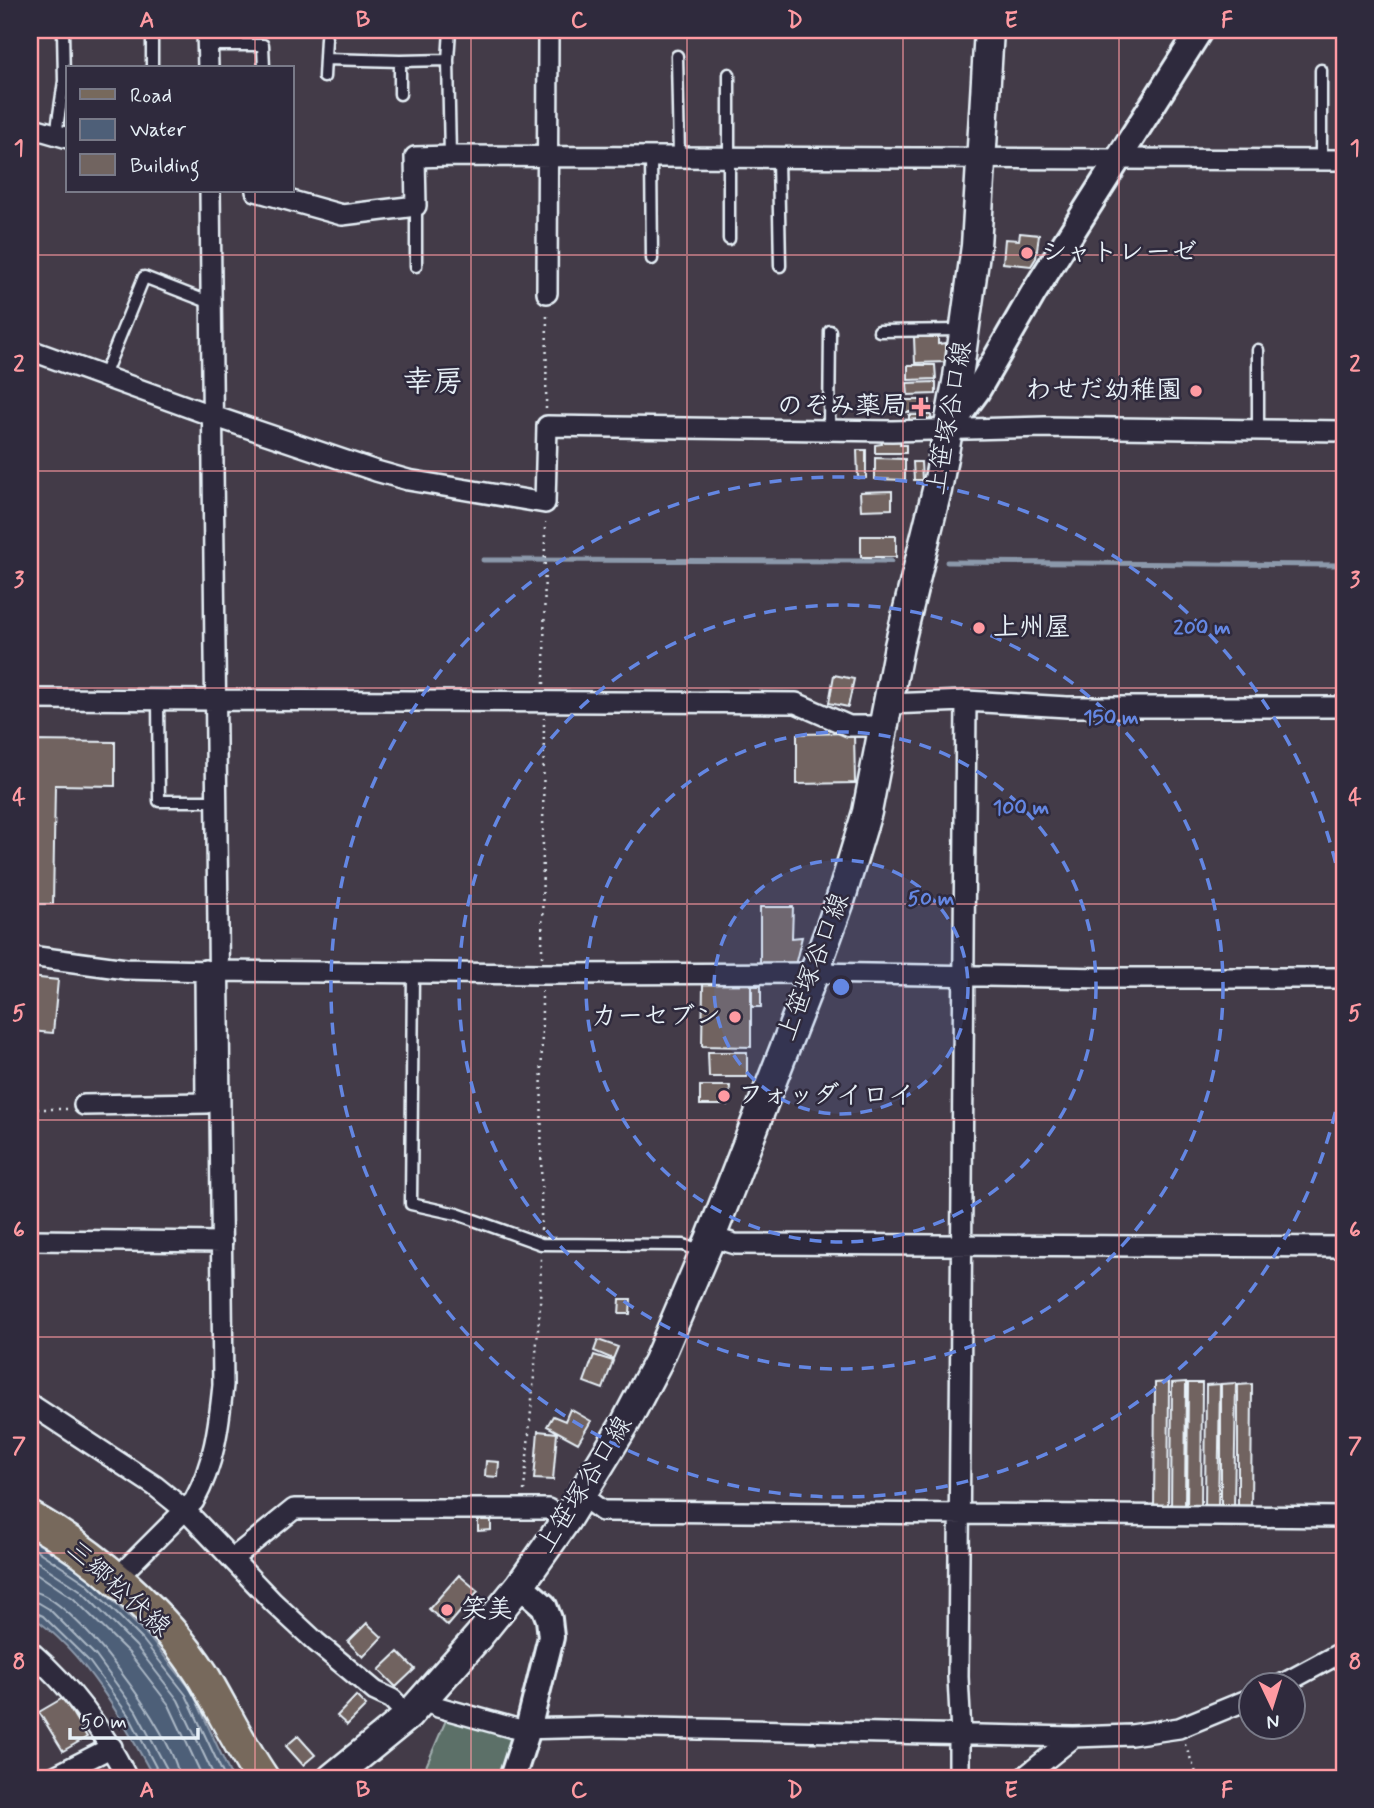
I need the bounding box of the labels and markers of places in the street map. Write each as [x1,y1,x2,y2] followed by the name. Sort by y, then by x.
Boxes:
[1041,236,1197,270] place label: シャトレーゼ
[1019,245,1035,261] marker: シャトレーゼ
[1026,374,1182,408] place label: わせだ幼稚園
[1188,383,1204,399] marker: わせだ幼稚園
[777,390,907,424] place label: のぞみ薬局
[913,399,929,415] marker: のぞみ薬局
[993,611,1071,645] place label: 上州屋
[971,620,987,636] marker: 上州屋
[829,975,853,999] centre of rings
[591,1000,721,1034] place label: カーセブン
[727,1009,743,1025] marker: カーセブン
[738,1079,915,1113] place label: フォッダイロイ
[716,1088,732,1104] marker: フォッダイロイ
[461,1593,513,1627] place label: 笑美
[439,1602,455,1618] marker: 笑美

